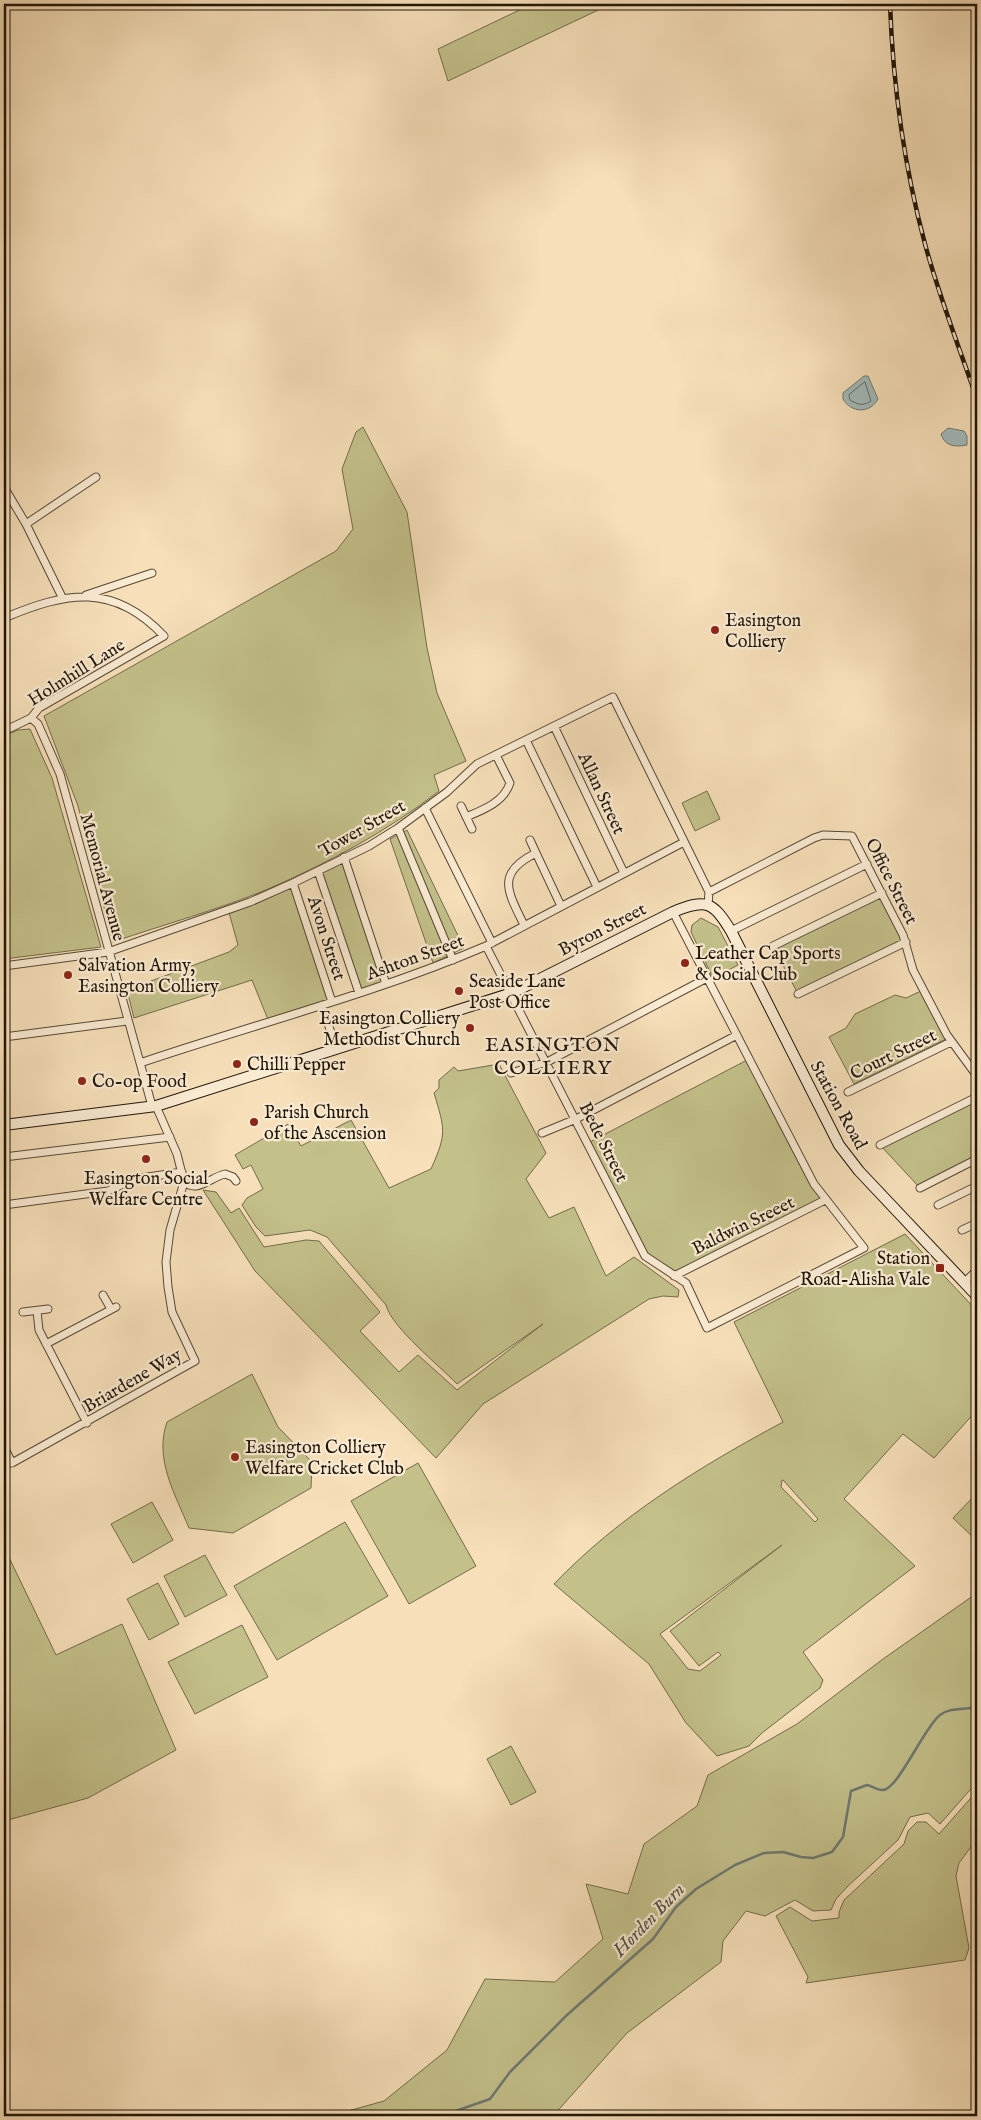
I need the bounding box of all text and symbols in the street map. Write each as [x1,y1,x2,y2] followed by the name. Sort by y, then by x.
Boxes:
[725,610,802,654] place label: Easington Colliery
[709,624,721,636] marker: Easington Colliery
[24,634,130,712] street label: Holmhill Lane
[571,748,630,838] street label: Allan Street
[315,795,410,863] street label: Tower Street
[73,811,130,944] street label: Memorial Avenue
[859,835,922,929] street label: Office Street
[301,892,350,984] street label: Avon Street
[555,898,650,962] street label: Byron Street
[363,930,467,987] street label: Ashton Street
[695,943,841,987] place label: Leather Cap Sports & Social Club
[78,955,219,999] place label: Salvation Army, Easington Colliery
[679,957,691,969] marker: Leather Cap Sports & Social Club
[62,969,74,981] marker: Salvation Army, Easington Colliery
[469,971,566,1015] place label: Seaside Lane Post Office
[453,985,465,997] marker: Seaside Lane Post Office
[319,1008,460,1052] place label: Easington Colliery Methodist Church
[464,1022,476,1034] marker: Easington Colliery Methodist Church
[847,1025,941,1086] street label: Court Street
[485,1033,621,1081] district label: EASINGTON COLLIERY
[247,1054,346,1077] place label: Chilli Pepper
[804,1057,872,1154] street label: Station Road
[231,1058,243,1070] marker: Chilli Pepper
[92,1071,187,1094] place label: Co-op Food
[76,1075,88,1087] marker: Co-op Food
[573,1099,633,1187] street label: Bede Street
[264,1102,387,1146] place label: Parish Church of the Ascension
[248,1116,260,1128] marker: Parish Church of the Ascension
[140,1153,152,1165] marker: Easington Social Welfare Centre
[84,1168,208,1212] place label: Easington Social Welfare Centre
[689,1192,799,1261] street label: Baldwin Sreeet
[800,1248,930,1292] place label: Station Road-Alisha Vale
[934,1262,946,1274] marker: Station Road-Alisha Vale
[79,1344,186,1419] street label: Briardene Way
[245,1437,404,1481] place label: Easington Colliery Welfare Cricket Club
[229,1451,241,1463] marker: Easington Colliery Welfare Cricket Club
[608,1878,691,1963] water label: Horden Burn

